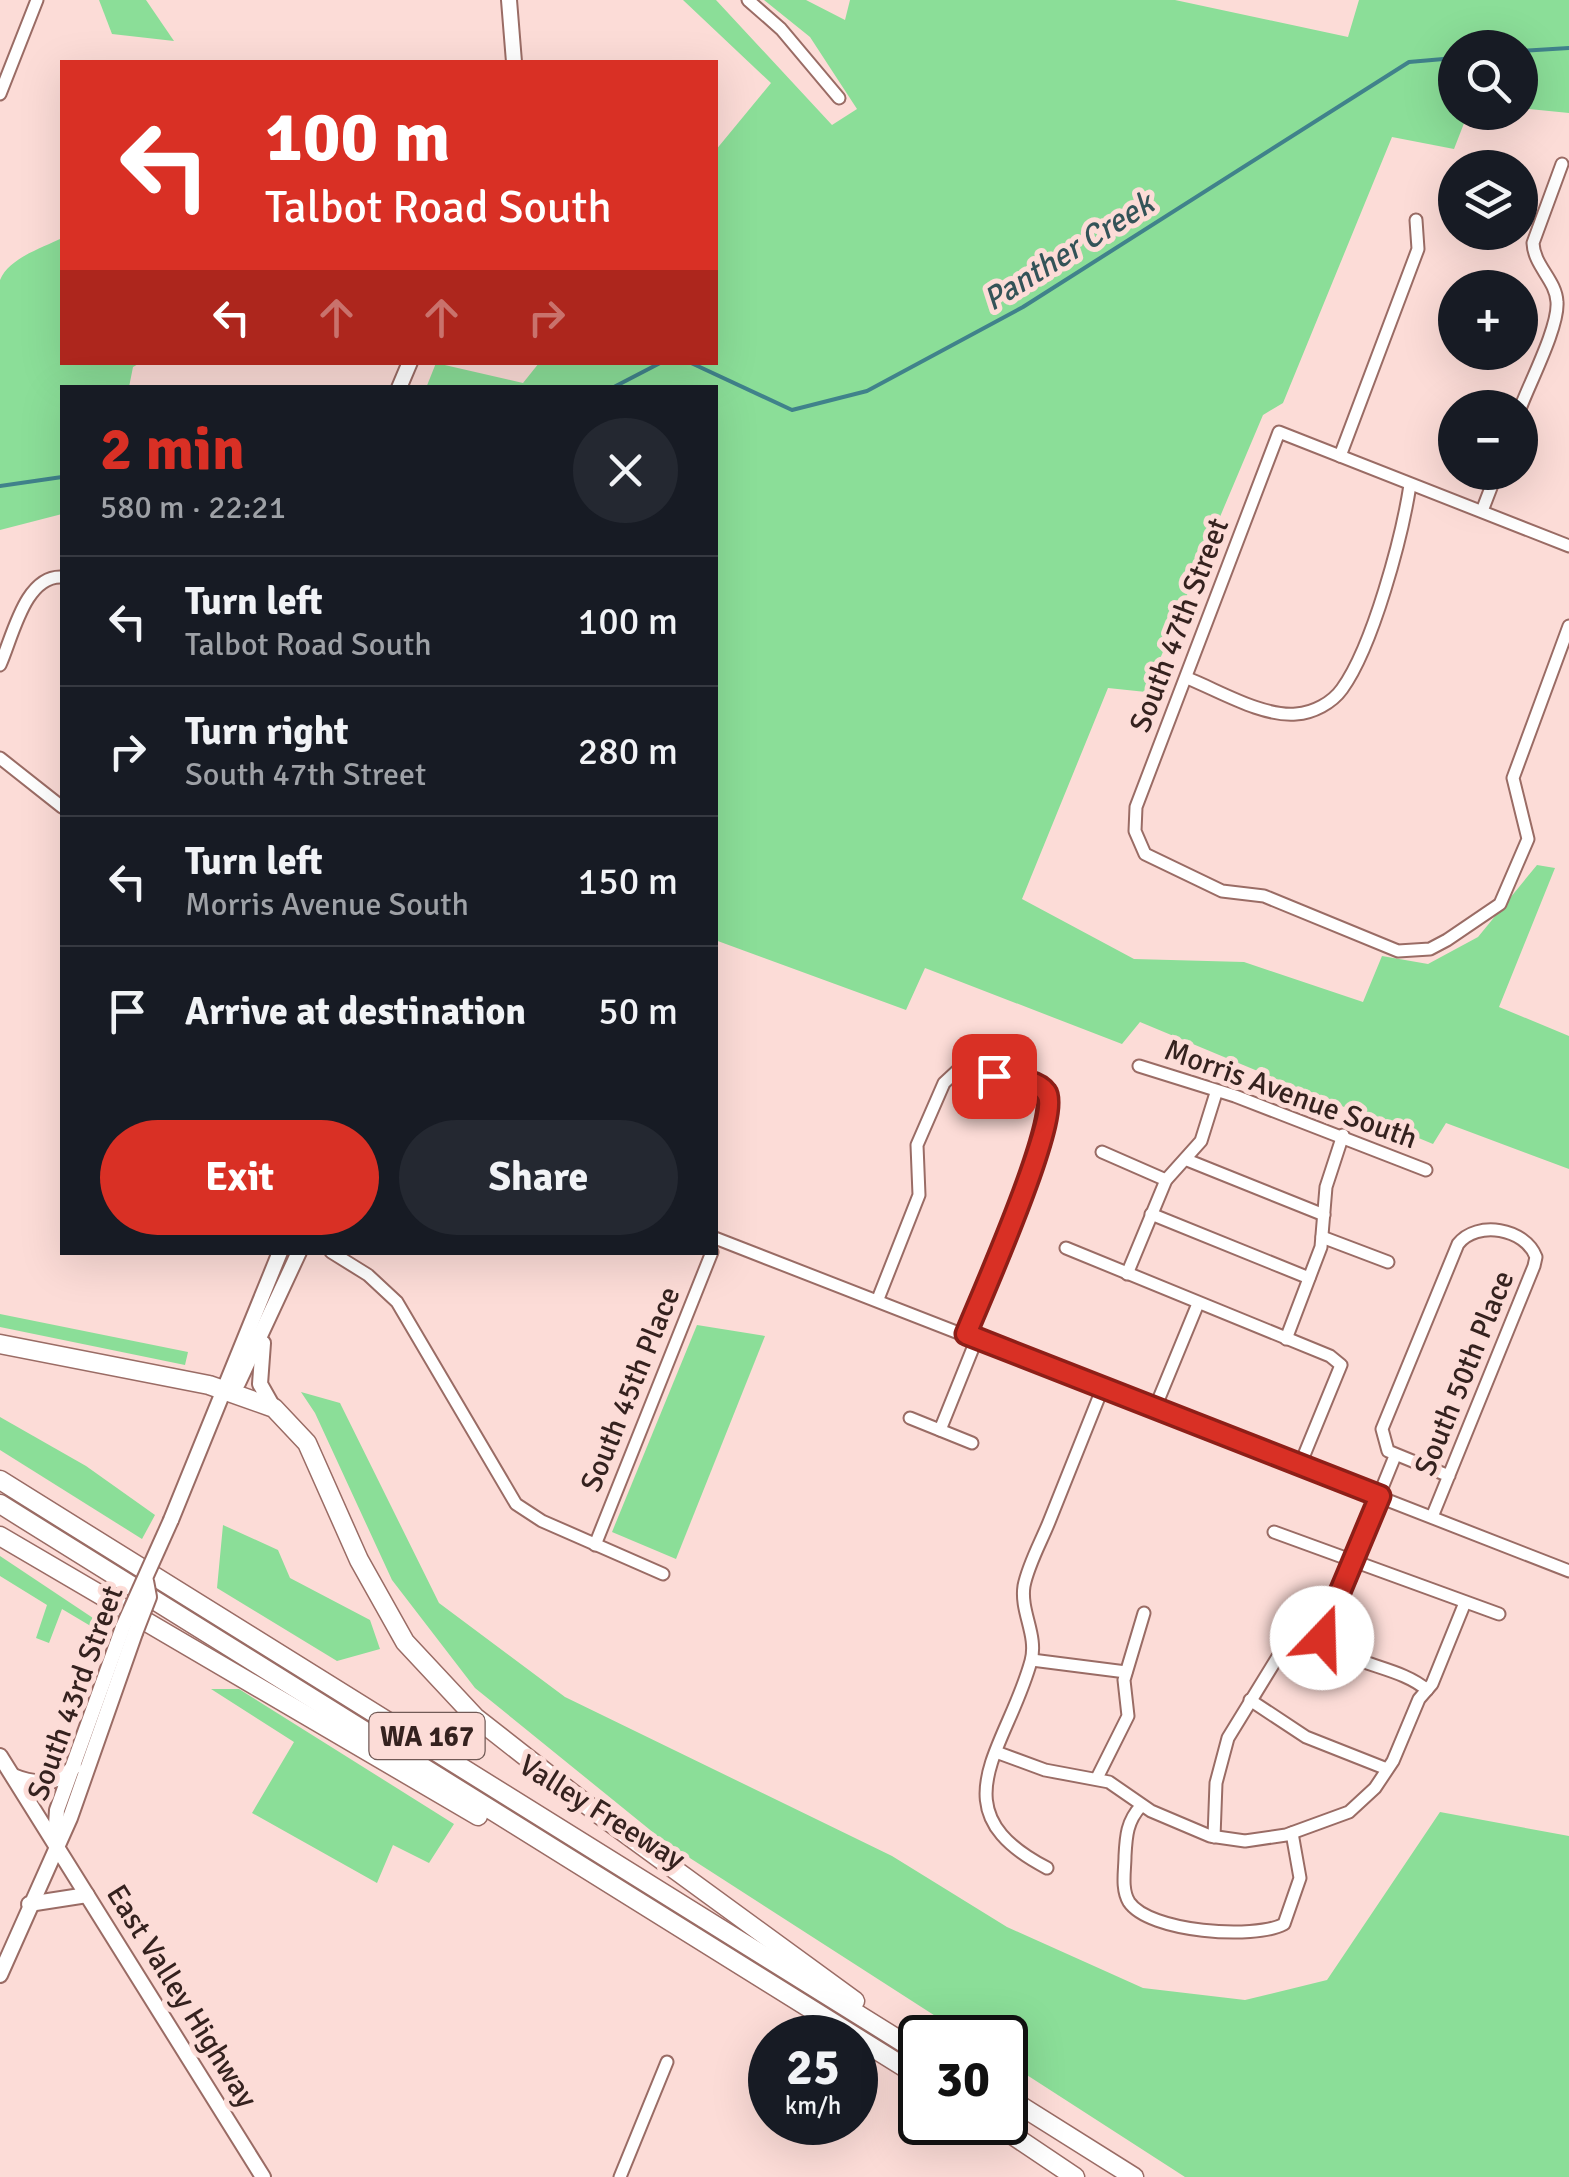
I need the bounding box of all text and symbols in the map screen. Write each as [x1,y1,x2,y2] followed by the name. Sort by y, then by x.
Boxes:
[1438,30,1538,490] map controls
[1438,30,1538,130] button: search
[265,94,450,180] text: 100 m
[100,100,230,230] icon: left
[1438,150,1538,250] button: layers
[265,180,612,235] text: Talbot Road South
[976,182,1163,319] water label: Panther Creek
[1438,270,1538,370] button: +
[204,290,259,345] icon: left
[309,290,364,345] icon: ahead
[414,290,469,345] icon: ahead
[519,290,574,345] icon: right
[1438,390,1538,490] button: −
[100,413,245,487] text: 2 min
[573,418,678,523] button: close
[100,488,286,527] text: 580 m · 22:21
[1122,513,1237,737] street label: South 47th Street
[185,578,323,625] text: Turn left
[100,594,155,649] icon: left
[578,598,678,645] text: 100 m
[185,625,432,664] text: Talbot Road South
[185,708,349,755] text: Turn right
[100,724,155,779] icon: right
[578,728,678,775] text: 280 m
[185,755,426,794] text: South 47th Street
[185,838,323,885] text: Turn left
[100,854,155,909] icon: left
[578,858,678,905] text: 150 m
[185,885,469,924] text: Morris Avenue South
[100,984,155,1039] icon: arrive
[185,988,526,1035] text: Arrive at destination
[598,988,678,1035] text: 50 m
[1159,1032,1422,1157] street label: Morris Avenue South
[952,1034,1037,1119] pin
[967,1049,1022,1104] icon: arrive
[100,1120,379,1235] button: Exit
[399,1120,678,1235] button: Share
[1406,1265,1522,1481] street label: South 50th Place
[572,1281,688,1497] street label: South 45th Place
[19,1581,131,1806] street label: South 43rd Street
[1270,1586,1374,1690] position arrow
[370,1713,484,1759] road number: WA 167
[512,1747,692,1878] street label: Valley Freeway
[98,1878,265,2115] street label: East Valley Highway
[898,2015,1028,2145] speed limit sign: 30
[786,2037,840,2099] text: 25
[785,2090,841,2121] text: km/h

